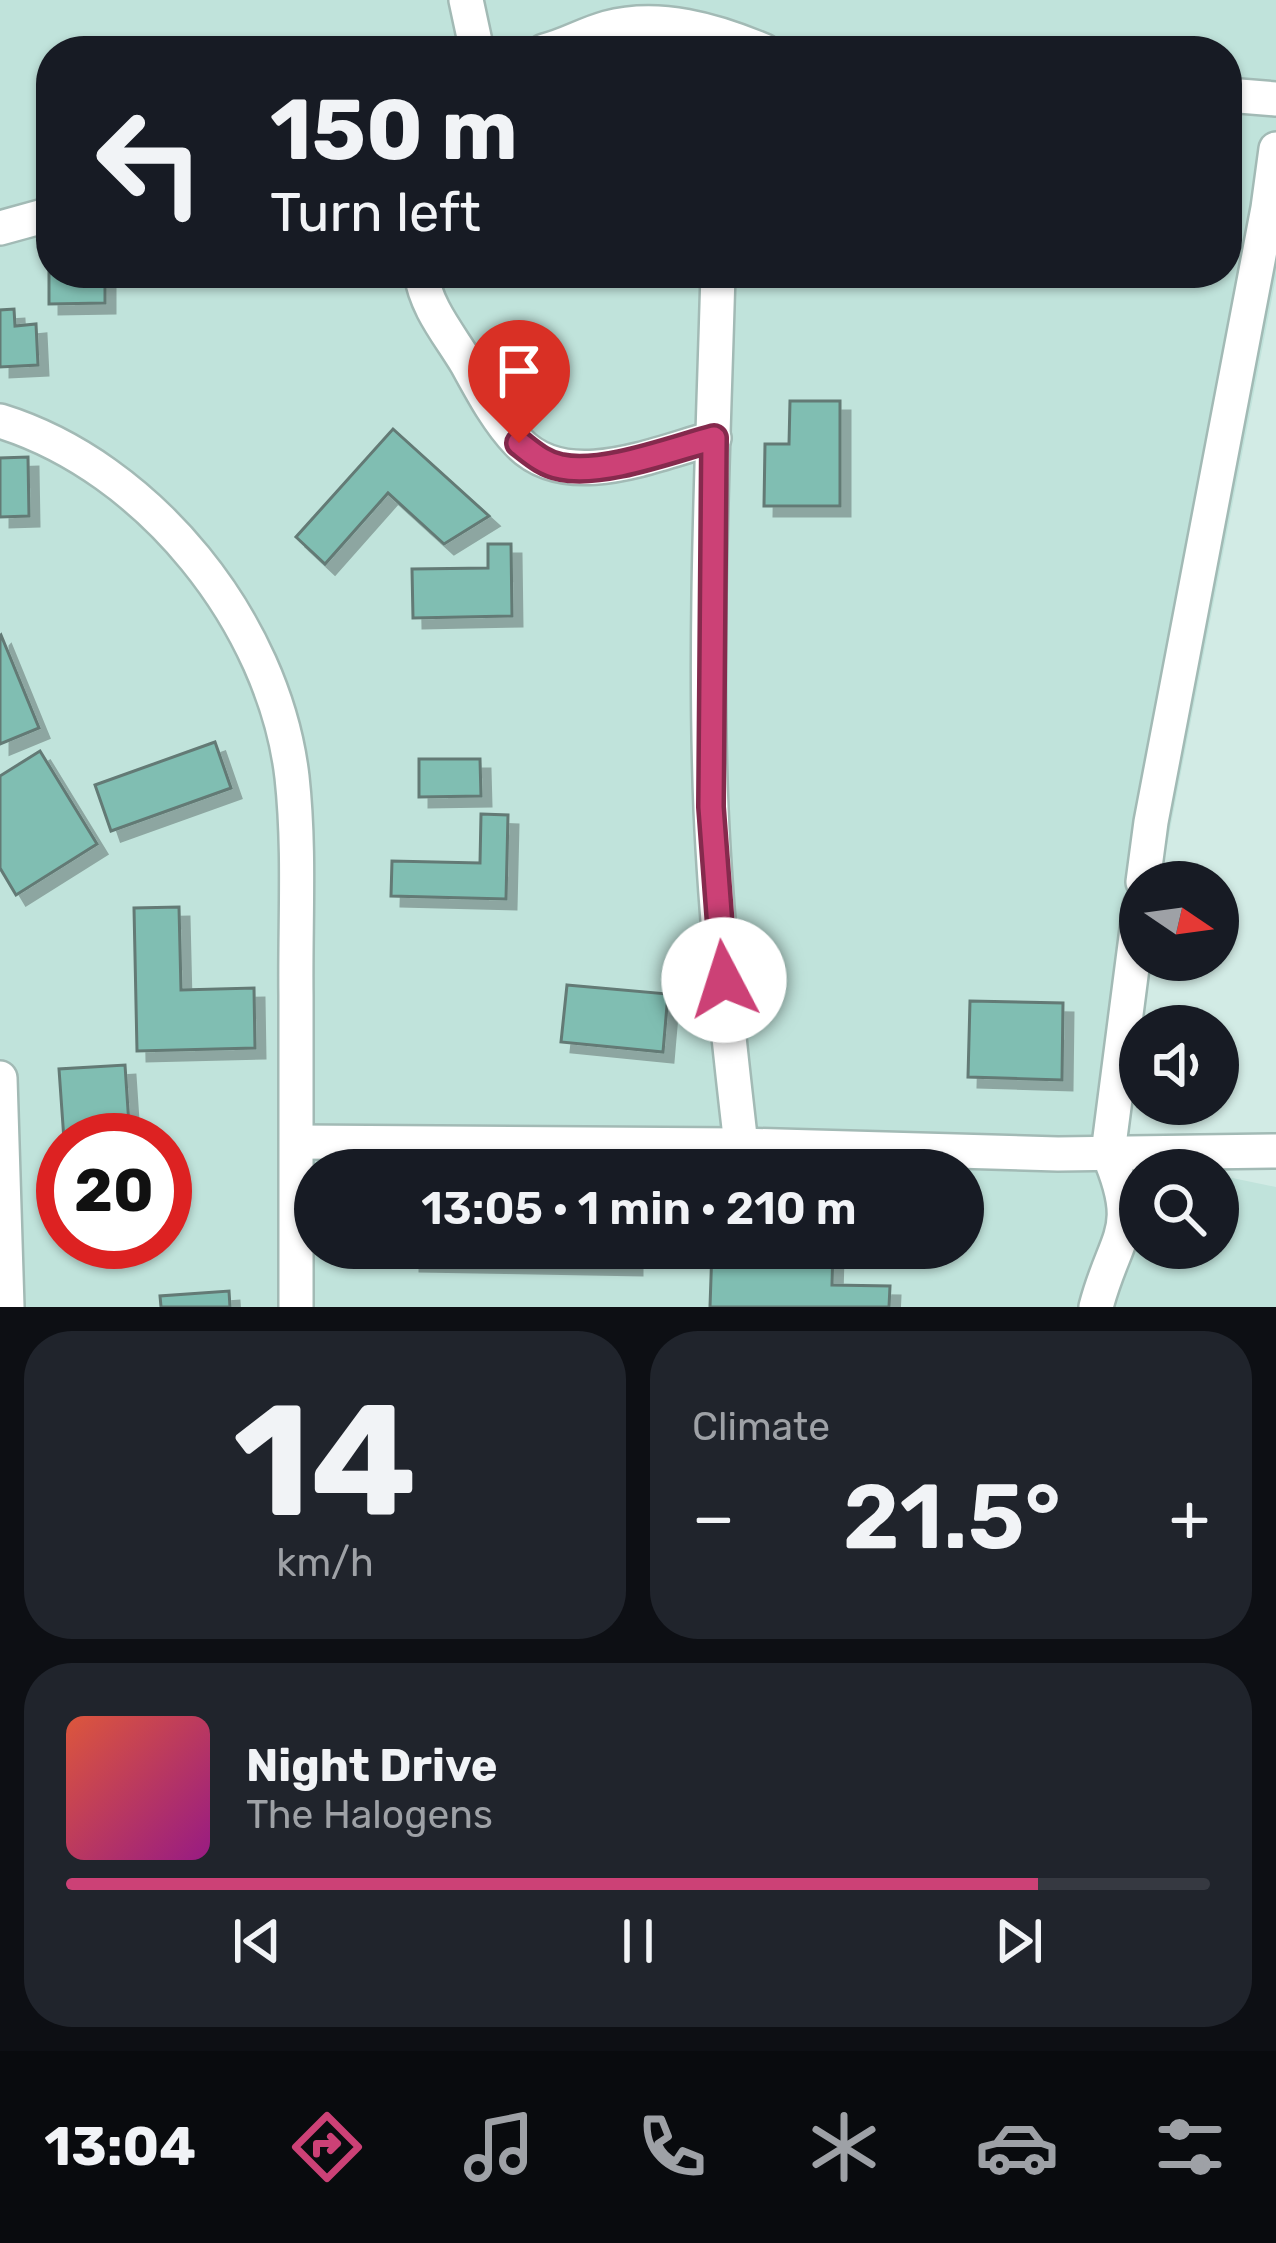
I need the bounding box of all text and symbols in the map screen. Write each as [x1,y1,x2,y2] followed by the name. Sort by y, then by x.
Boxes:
[270,80,518,180] text: 150 m
[72,84,228,240] icon: left
[270,181,481,245] text: Turn left
[468,320,570,443] pin
[486,338,552,404] icon: arrive
[1119,861,1239,981] north arrow
[1119,861,1239,1269] map controls
[661,917,787,1043] position arrow
[1119,1005,1239,1125] button: sound
[36,1113,192,1269] speed limit sign: 20
[1119,1149,1239,1269] button: search
[421,1182,857,1235] text: 13:05 · 1 min · 210 m
[233,1369,417,1554] text: 14
[692,1404,830,1450] text: Climate
[843,1464,1061,1571] text: 21.5°
[692,1478,735,1557] text: −
[1169,1478,1210,1557] text: +
[276,1540,374,1586] text: km/h
[246,1739,498,1792] text: Night Drive
[246,1792,493,1838] text: The Halogens
[224,1908,290,1974] icon: previous
[605,1908,671,1974] icon: pause
[986,1908,1052,1974] icon: next
[285,2105,369,2189] icon: directions
[457,2105,541,2189] icon: music
[630,2105,714,2189] icon: phone
[802,2105,886,2189] icon: climate
[975,2105,1059,2189] icon: car
[1148,2105,1232,2189] icon: filters
[44,2115,196,2179] text: 13:04

